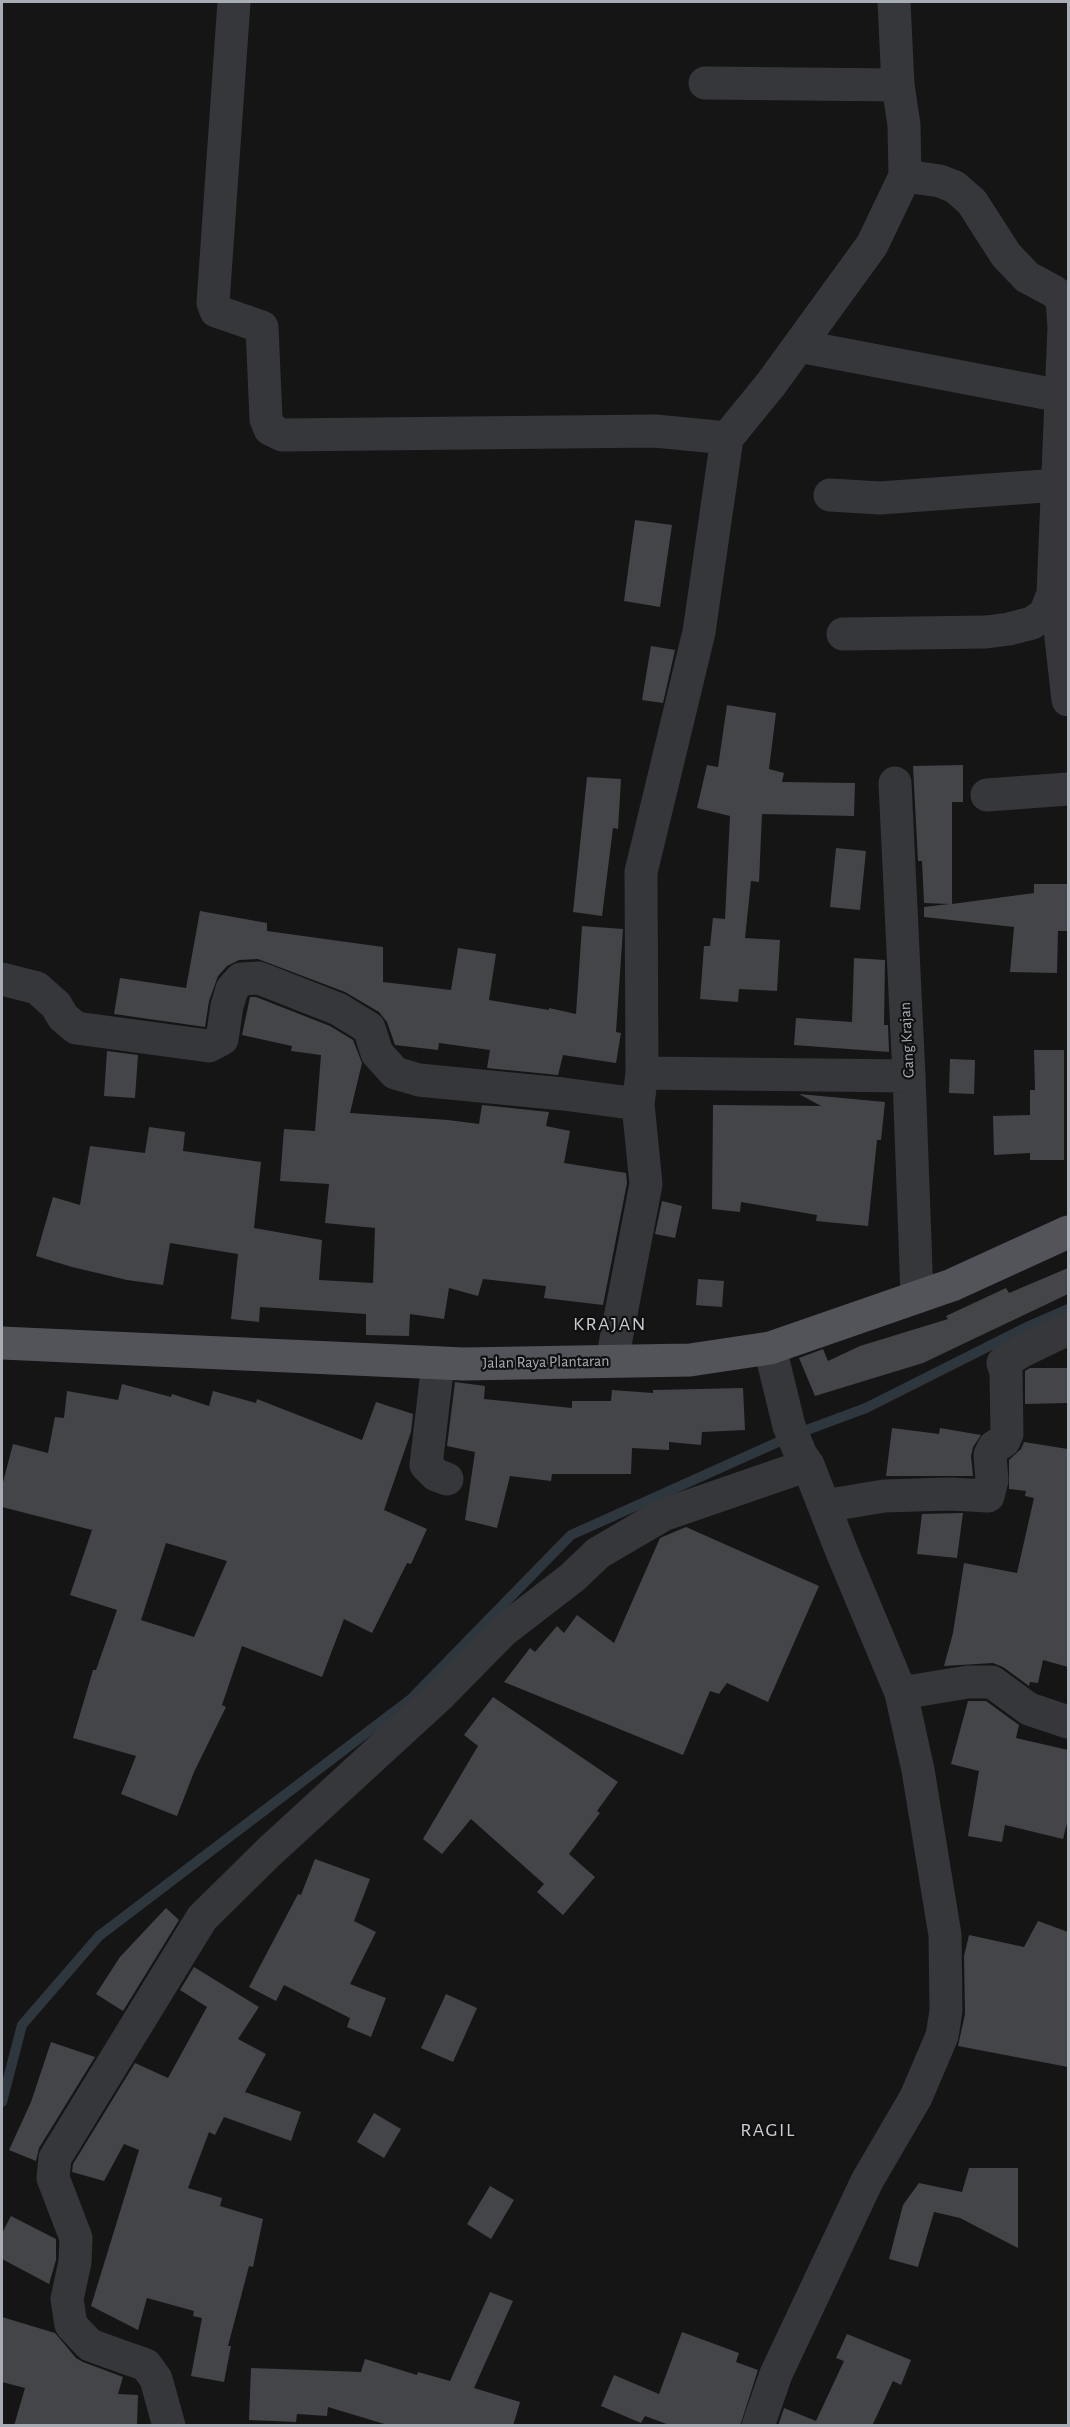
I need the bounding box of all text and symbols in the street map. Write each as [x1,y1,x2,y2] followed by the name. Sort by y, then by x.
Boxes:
[895,1002,919,1078] street label: Gang Krajan
[573,1312,647,1336] district label: KRAJAN
[482,1351,610,1373] street label: Jalan Raya Plantaran
[740,2118,796,2142] district label: RAGIL

